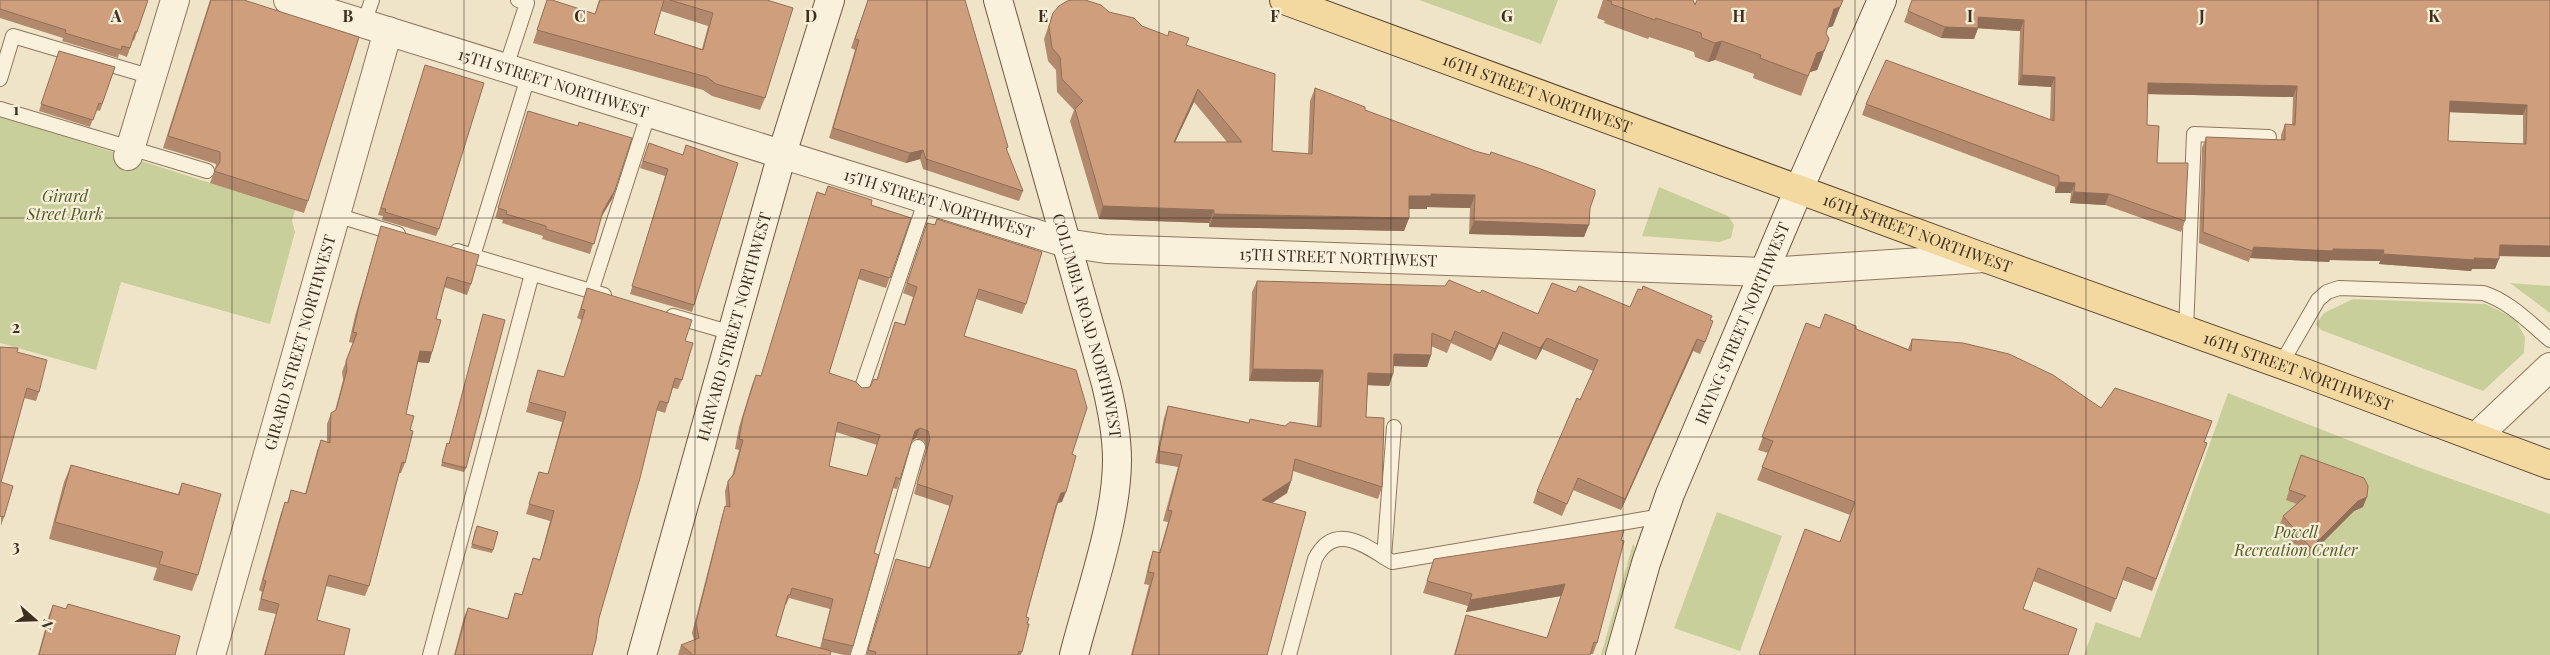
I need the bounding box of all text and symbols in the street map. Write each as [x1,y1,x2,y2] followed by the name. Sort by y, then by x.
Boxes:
[110,5,122,26] text: A
[343,5,354,26] text: B
[574,5,586,26] text: C
[805,5,817,26] text: D
[1038,5,1048,26] text: E
[1270,5,1280,26] text: F
[1501,5,1513,26] text: G
[1733,5,1746,26] text: H
[1967,5,1973,26] text: I
[2198,5,2205,26] text: J
[2428,5,2440,26] text: K
[456,43,651,122] street label: 15TH STREET NORTHWEST
[1440,48,1635,137] street label: 16TH STREET NORTHWEST
[13,98,19,119] text: 1
[841,163,1037,242] street label: 15TH STREET NORTHWEST
[26,185,103,224] park label: Girard Street Park
[1820,188,2015,277] street label: 16TH STREET NORTHWEST
[691,210,775,443] street label: HARVARD STREET NORTHWEST
[1049,211,1127,439] street label: COLUMBIA ROAD NORTHWEST
[1690,219,1794,427] street label: IRVING STREET NORTHWEST
[259,232,340,452] street label: GIRARD STREET NORTHWEST
[1239,243,1438,271] street label: 15TH STREET NORTHWEST
[12,316,20,337] text: 2
[2201,326,2396,415] street label: 16TH STREET NORTHWEST
[2233,521,2359,560] park label: Powell Recreation Center
[12,535,20,556] text: 3
[10,595,60,645] north arrow
[37,617,58,633] text: N

